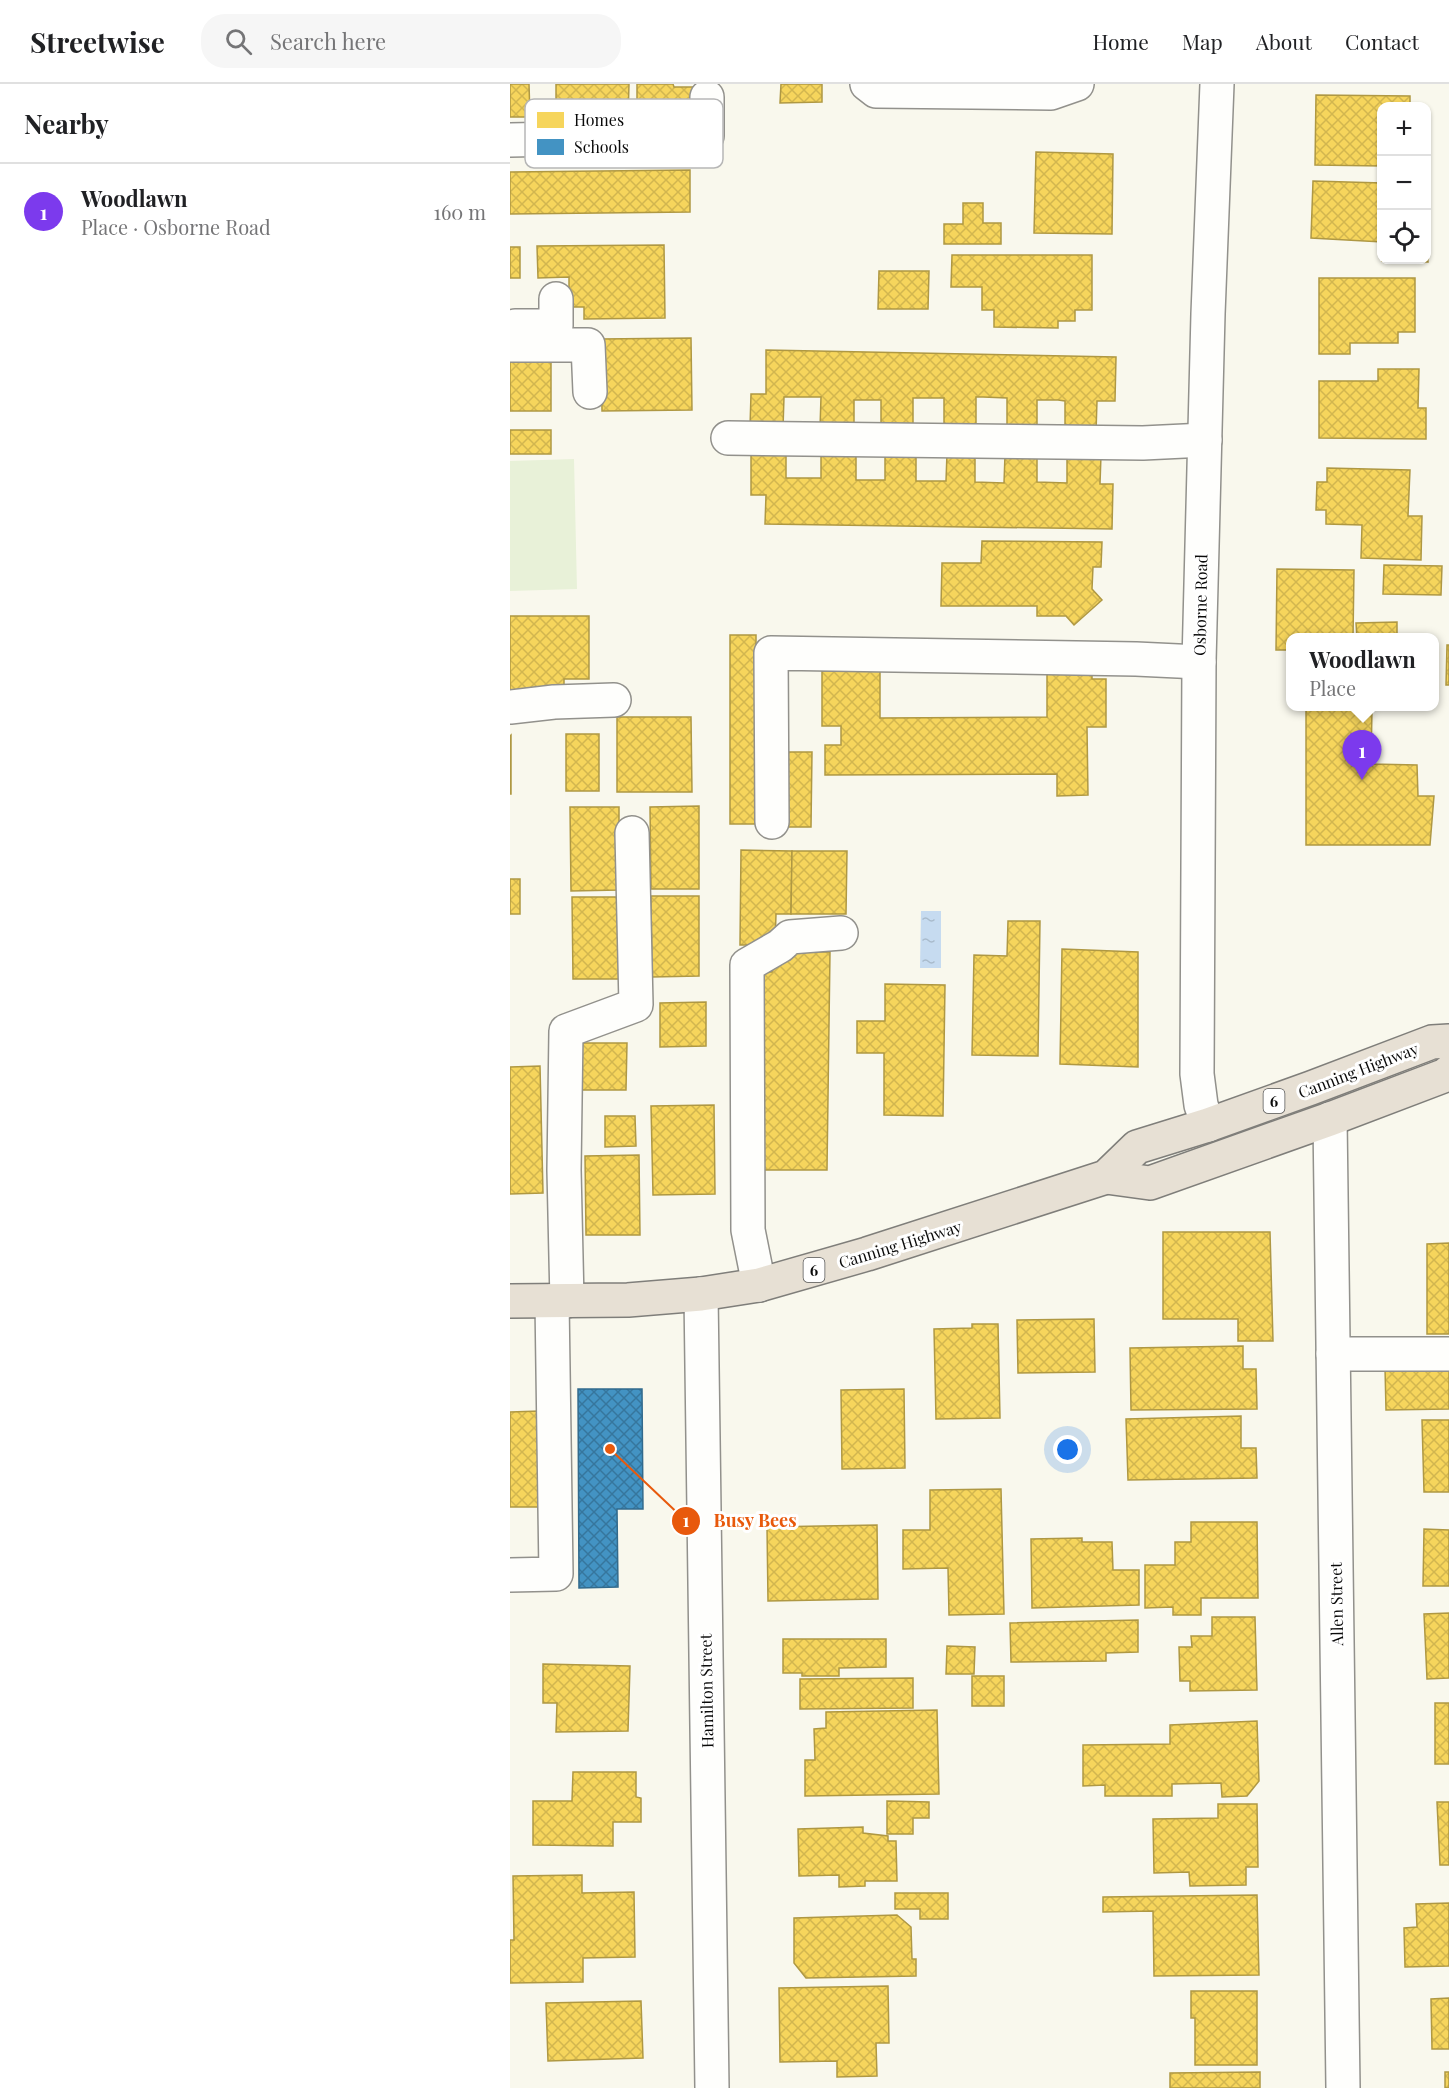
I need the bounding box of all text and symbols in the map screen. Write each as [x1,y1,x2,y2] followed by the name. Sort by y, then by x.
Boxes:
[201,14,621,68] search box
[30,23,165,60] text: Streetwise
[222,25,255,58] icon: search
[270,26,386,56] text: Search here
[1093,27,1149,55] text: Home
[1182,27,1223,55] text: Map
[1256,27,1312,55] text: About
[1345,27,1419,55] text: Contact
[525,99,723,168] legend
[1377,102,1431,264] map controls
[1377,102,1431,156] button: +
[24,106,109,141] text: Nearby
[574,109,624,130] text: Homes
[574,136,629,157] text: Schools
[1377,156,1431,210] button: −
[81,183,188,213] text: Woodlawn
[40,198,47,225] text: 1
[434,198,486,225] text: 160 m
[1377,210,1431,264] button: locate
[81,213,271,240] text: Place · Osborne Road
[1189,554,1211,656] street label: Osborne Road
[1286,633,1439,711] popup
[1309,644,1416,674] text: Woodlawn
[1309,674,1356,701] text: Place
[1342,730,1382,780] pin: 1
[1295,1037,1421,1103] street label: Canning Highway
[1264,1089,1284,1113] road number: 6
[836,1215,964,1273] street label: Canning Highway
[804,1258,824,1282] road number: 6
[1053,1435,1082,1464] your location
[671,1503,808,1539] callout: Busy Bees
[683,1508,690,1532] text: 1
[714,1508,796,1532] text: Busy Bees
[1325,1562,1347,1647] street label: Allen Street
[694,1633,717,1748] street label: Hamilton Street

